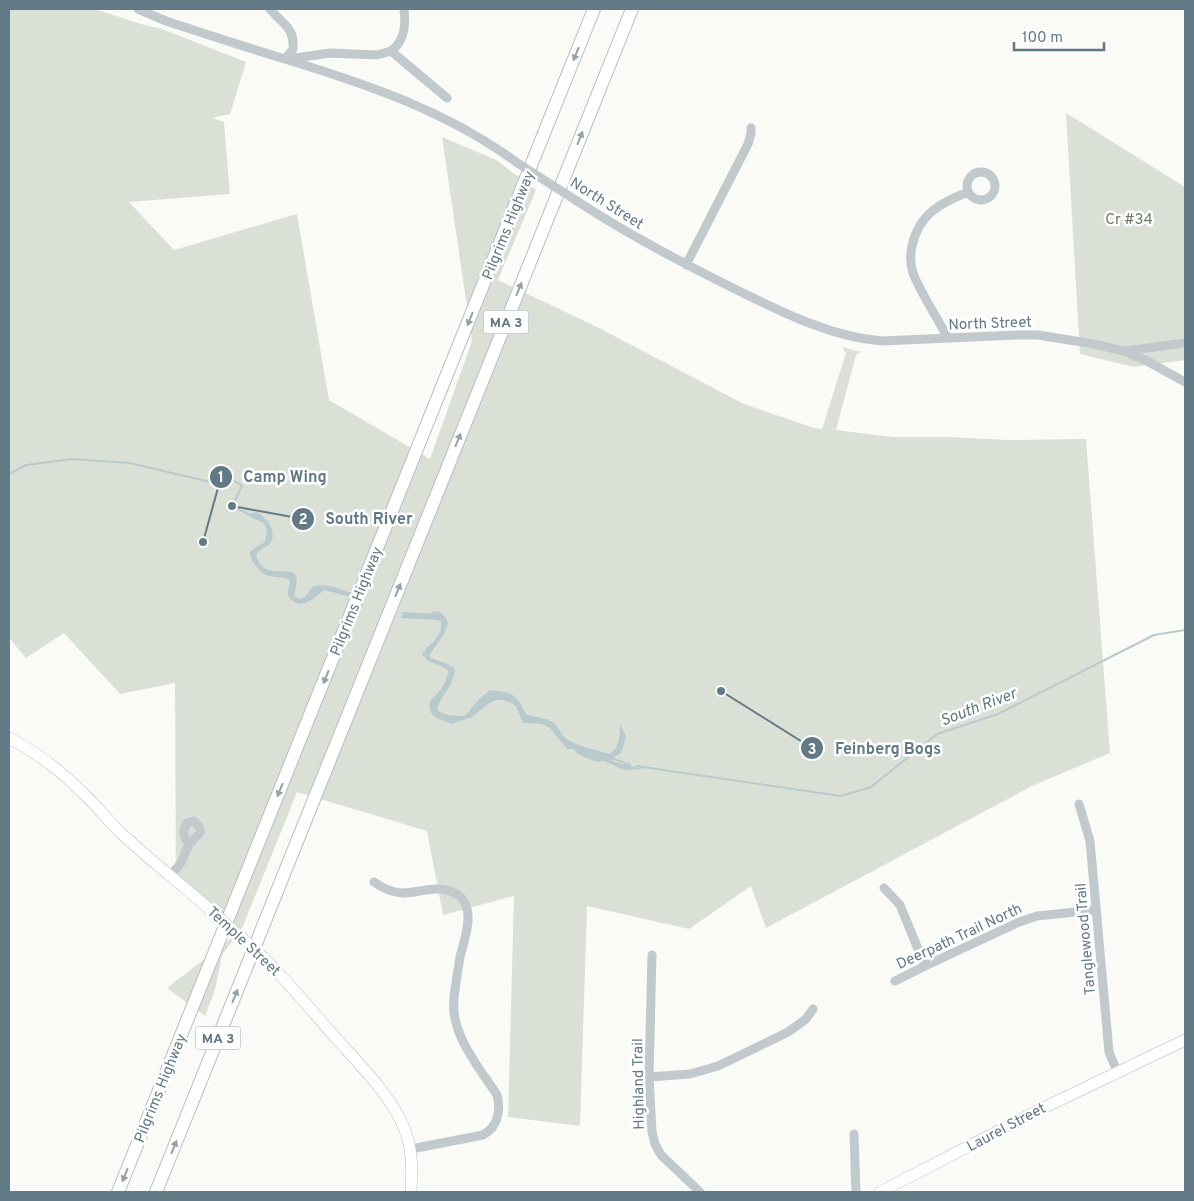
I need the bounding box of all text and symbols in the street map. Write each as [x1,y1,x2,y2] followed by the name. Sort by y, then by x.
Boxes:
[1014,20,1104,52] scale bar
[1022,29,1063,48] text: 100 m
[572,47,580,62] one-way arrow
[576,130,584,145] one-way arrow
[479,168,540,283] street label: Pilgrims Highway
[566,174,647,234] street label: North Street
[1105,211,1153,230] park label: Cr #34
[516,282,524,296] one-way arrow
[466,311,473,326] one-way arrow
[484,311,528,334] road number: MA 3
[948,314,1032,335] street label: North Street
[455,433,463,447] one-way arrow
[208,461,336,492] callout: Camp Wing
[243,468,327,488] text: Camp Wing
[218,469,224,488] text: 1
[291,503,423,534] callout: South River
[325,510,413,530] text: South River
[298,511,308,530] text: 2
[327,544,388,659] street label: Pilgrims Highway
[395,583,402,598] one-way arrow
[321,669,329,684] one-way arrow
[938,684,1021,732] water label: South River
[800,733,951,764] callout: Feinberg Bogs
[835,740,941,760] text: Feinberg Bogs
[808,741,817,760] text: 3
[276,783,284,798] one-way arrow
[1072,882,1101,996] street label: Tanglewood Trail
[894,900,1025,975] street label: Deerpath Trail North
[202,903,284,981] street label: Temple Street
[231,989,239,1003] one-way arrow
[196,1026,240,1050] road number: MA 3
[131,1031,192,1146] street label: Pilgrims Highway
[629,1038,650,1130] street label: Highland Trail
[964,1099,1050,1157] street label: Laurel Street
[170,1139,178,1154] one-way arrow
[121,1168,129,1183] one-way arrow

